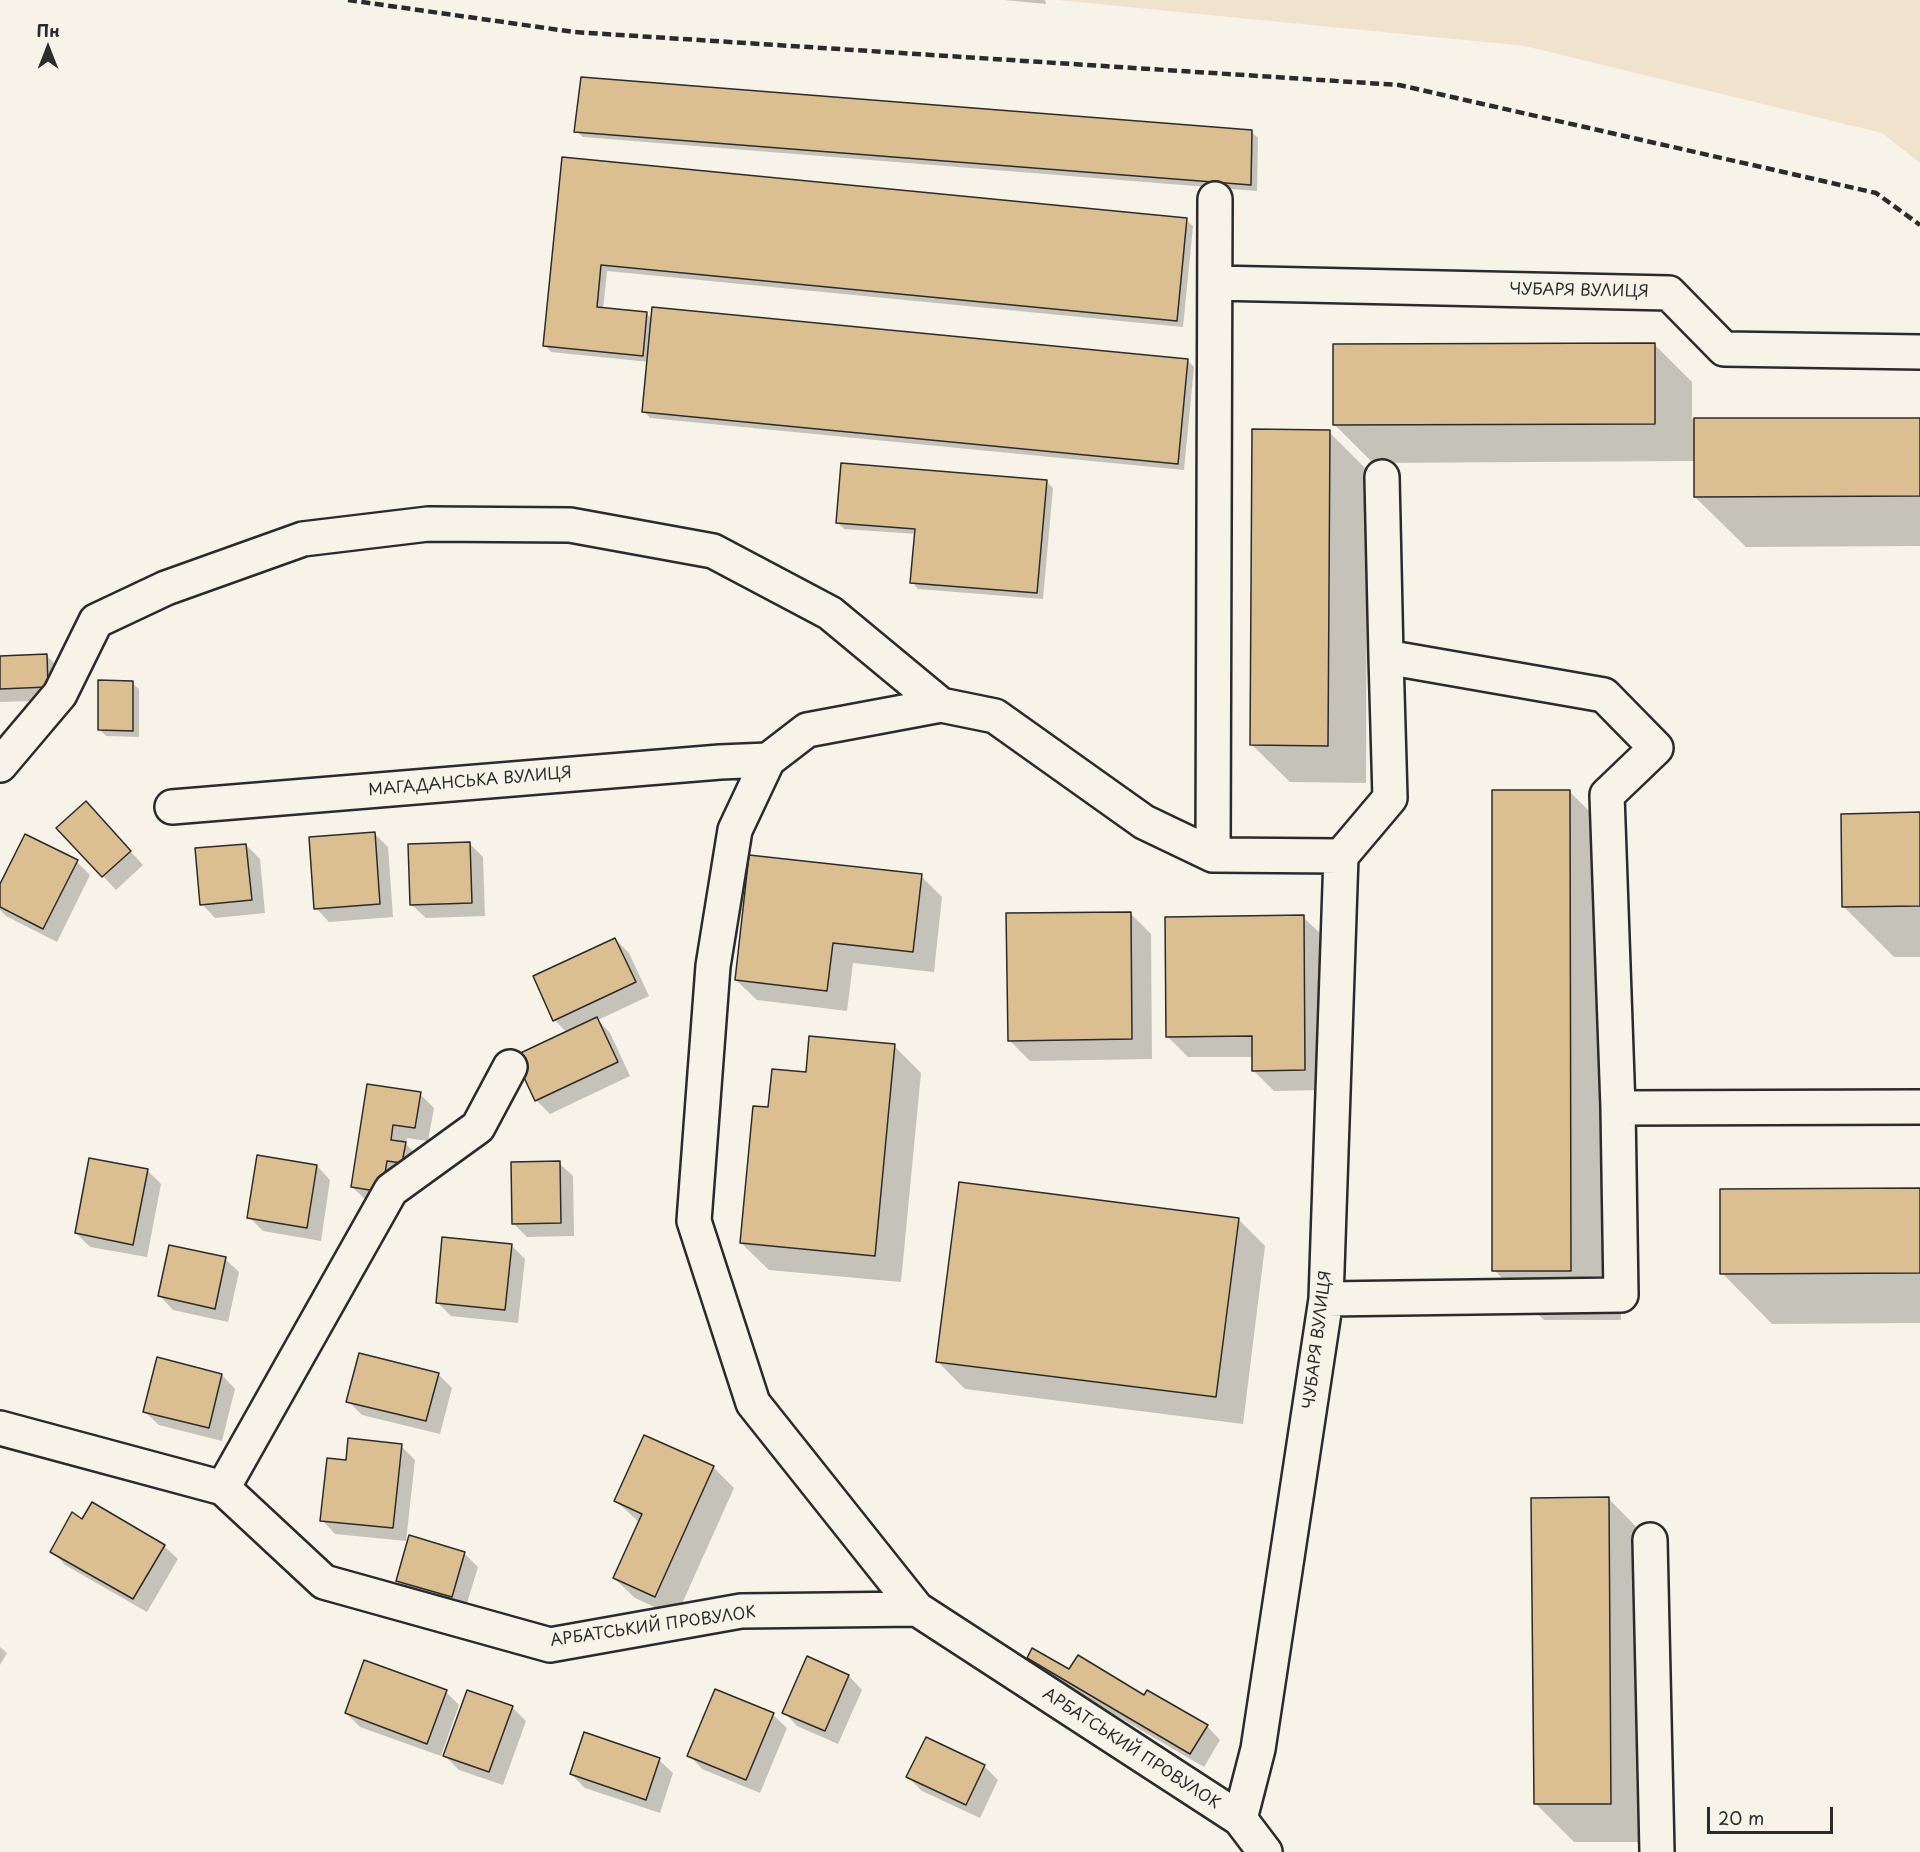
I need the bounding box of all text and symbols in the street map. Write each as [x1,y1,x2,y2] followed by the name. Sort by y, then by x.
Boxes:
[18,18,78,78] north arrow
[36,18,60,42] text: Пн
[1509,280,1649,302] street label: ЧУБАРЯ ВУЛИЦЯ
[367,764,573,800] street label: МАГАДАНСЬКА ВУЛИЦЯ
[1300,1270,1336,1410] street label: ЧУБАРЯ ВУЛИЦЯ
[549,1603,757,1651] street label: АРБАТСЬКИЙ ПРОВУЛОК
[1039,1684,1223,1814] street label: АРБАТСЬКИЙ ПРОВУЛОК
[1710,1795,1836,1833] scale bar
[1718,1804,1764,1831] text: 20 m

